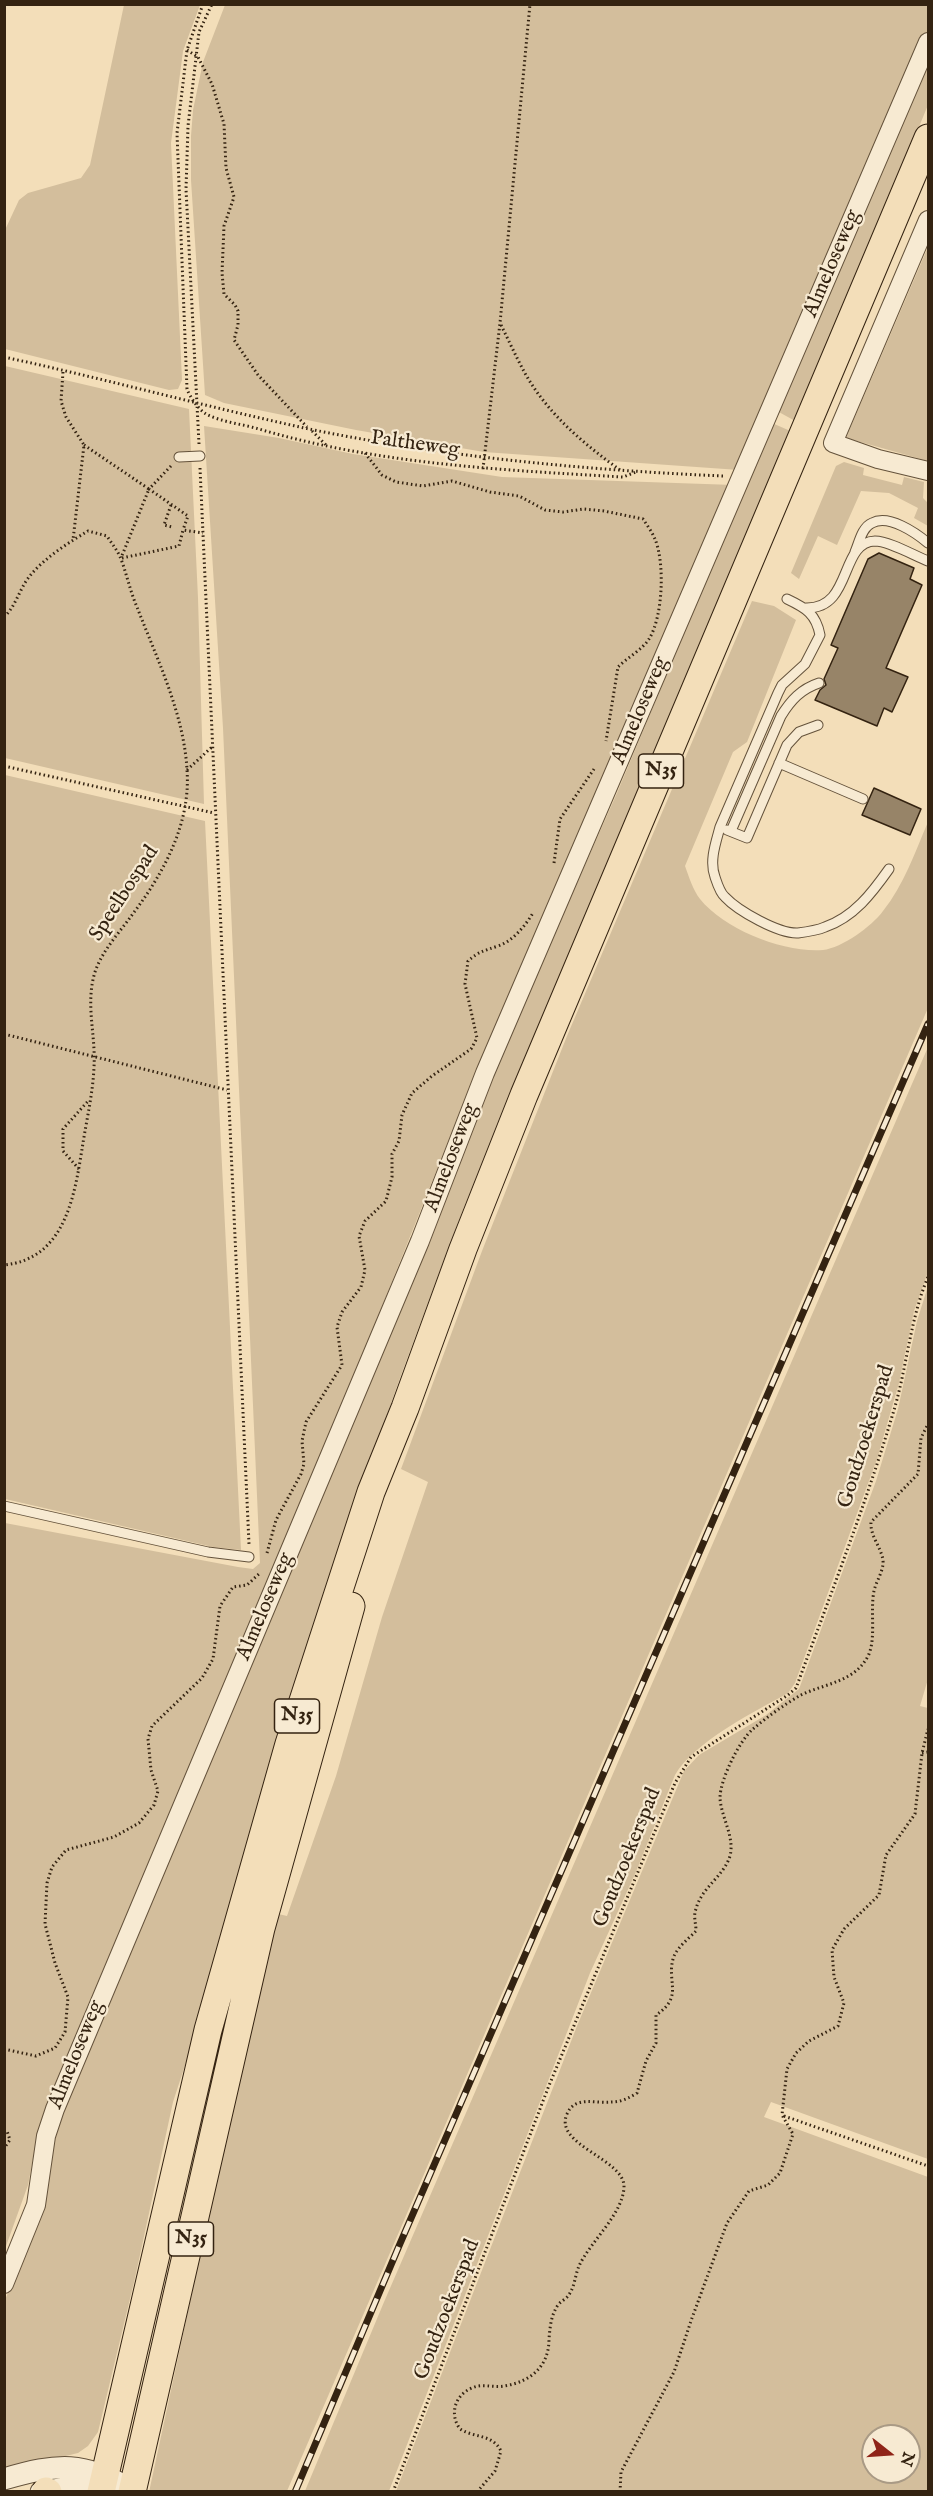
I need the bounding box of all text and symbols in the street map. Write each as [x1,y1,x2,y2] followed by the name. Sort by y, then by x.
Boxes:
[799,206,867,322] street label: Almeloseweg
[369,426,461,464] street label: Paltheweg
[607,653,675,769] street label: Almeloseweg
[638,754,684,788] road number: N35
[85,842,165,946] street label: Speelbospad
[420,1100,484,1216] street label: Almeloseweg
[833,1362,901,1512] street label: Goudzoekerspad
[232,1549,300,1665] street label: Almeloseweg
[274,1699,320,1733] road number: N35
[589,1785,667,1931] street label: Goudzoekerspad
[44,1997,110,2113] street label: Almeloseweg
[168,2222,213,2256] road number: N35
[410,2236,486,2384] street label: Goudzoekerspad
[861,2424,921,2484] north arrow
[895,2449,918,2468] text: N

